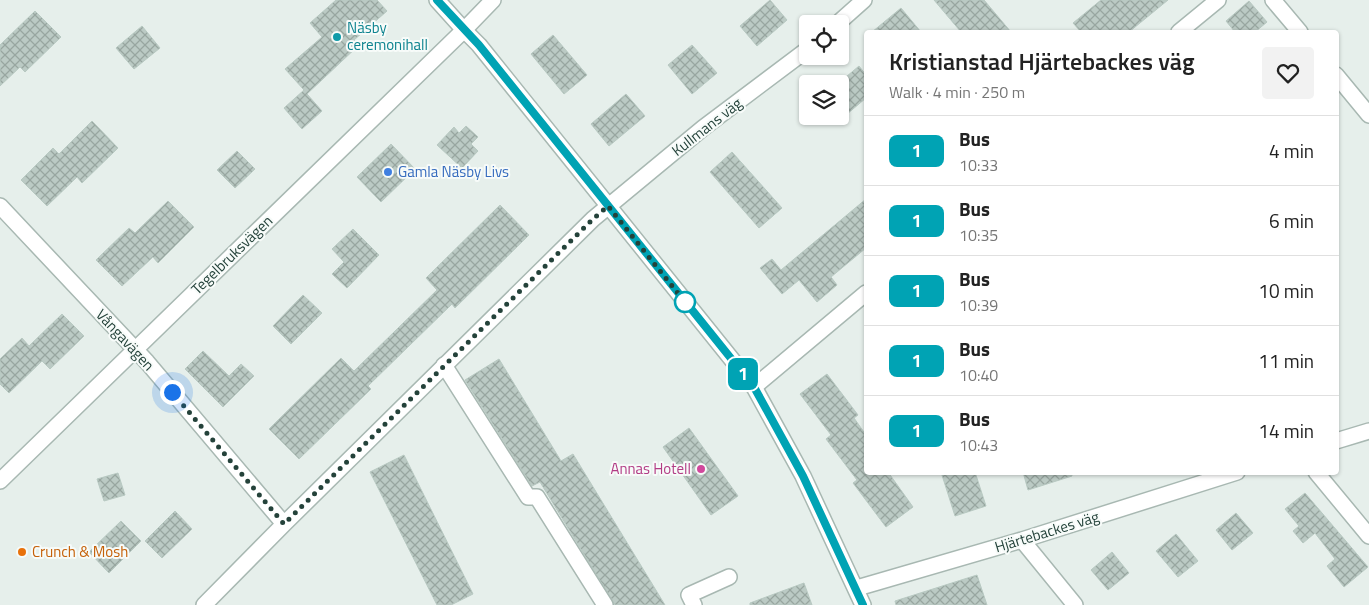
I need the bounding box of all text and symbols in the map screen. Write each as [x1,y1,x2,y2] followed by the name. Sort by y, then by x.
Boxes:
[799,15,849,125] map controls
[799,15,849,65] button: locate
[347,16,428,56] place label: Näsby ceremonihall
[331,31,343,43] marker: Näsby ceremonihall
[889,43,1195,79] text: Kristianstad Hjärtebackes väg
[1262,47,1314,99] button: heart
[799,75,849,125] button: layers
[889,80,1025,104] text: Walk · 4 min · 250 m
[667,92,747,162] street label: Kullmans väg
[959,124,990,153] text: Bus
[1269,136,1314,165] text: 4 min
[911,137,922,164] text: 1
[959,153,998,177] text: 10:33
[398,160,509,183] place label: Gamla Näsby Livs
[382,166,394,178] marker: Gamla Näsby Livs
[959,194,990,223] text: Bus
[1269,206,1314,235] text: 6 min
[911,207,922,234] text: 1
[186,210,278,300] street label: Tegelbruksvägen
[959,223,998,247] text: 10:35
[959,264,990,293] text: Bus
[1258,276,1314,305] text: 10 min
[911,277,922,304] text: 1
[674,291,696,313] unlabelled marker
[959,293,998,317] text: 10:39
[91,304,160,376] street label: Vångavägen
[959,334,990,363] text: Bus
[1258,346,1314,375] text: 11 min
[911,347,922,374] text: 1
[727,358,759,390] line badge: 1
[738,360,748,387] text: 1
[959,363,998,387] text: 10:40
[160,380,185,405] your location
[959,404,990,433] text: Bus
[1258,416,1314,445] text: 14 min
[911,417,922,444] text: 1
[959,433,998,457] text: 10:43
[610,457,691,480] place label: Annas Hotell
[695,463,707,475] marker: Annas Hotell
[992,505,1102,558] street label: Hjärtebackes väg
[32,540,128,563] place label: Crunch & Mosh
[16,546,28,558] marker: Crunch & Mosh

